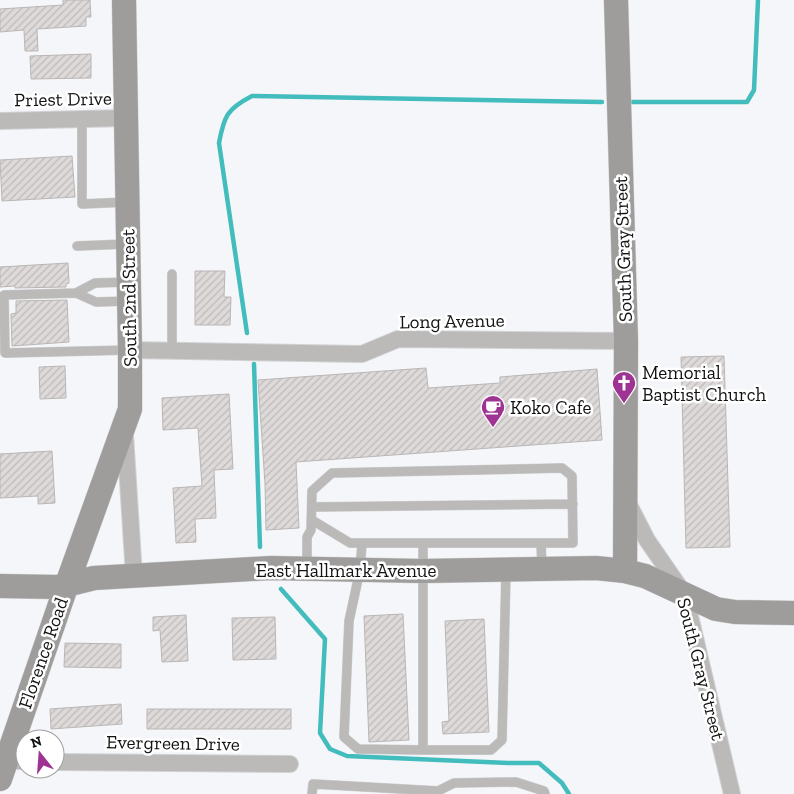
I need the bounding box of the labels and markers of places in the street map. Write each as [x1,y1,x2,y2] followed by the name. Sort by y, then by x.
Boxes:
[642,361,766,406] place label: Memorial Baptist Church
[611,370,637,404] church icon: Memorial Baptist Church
[480,394,506,428] cafe icon: Koko Cafe
[510,396,592,419] place label: Koko Cafe

